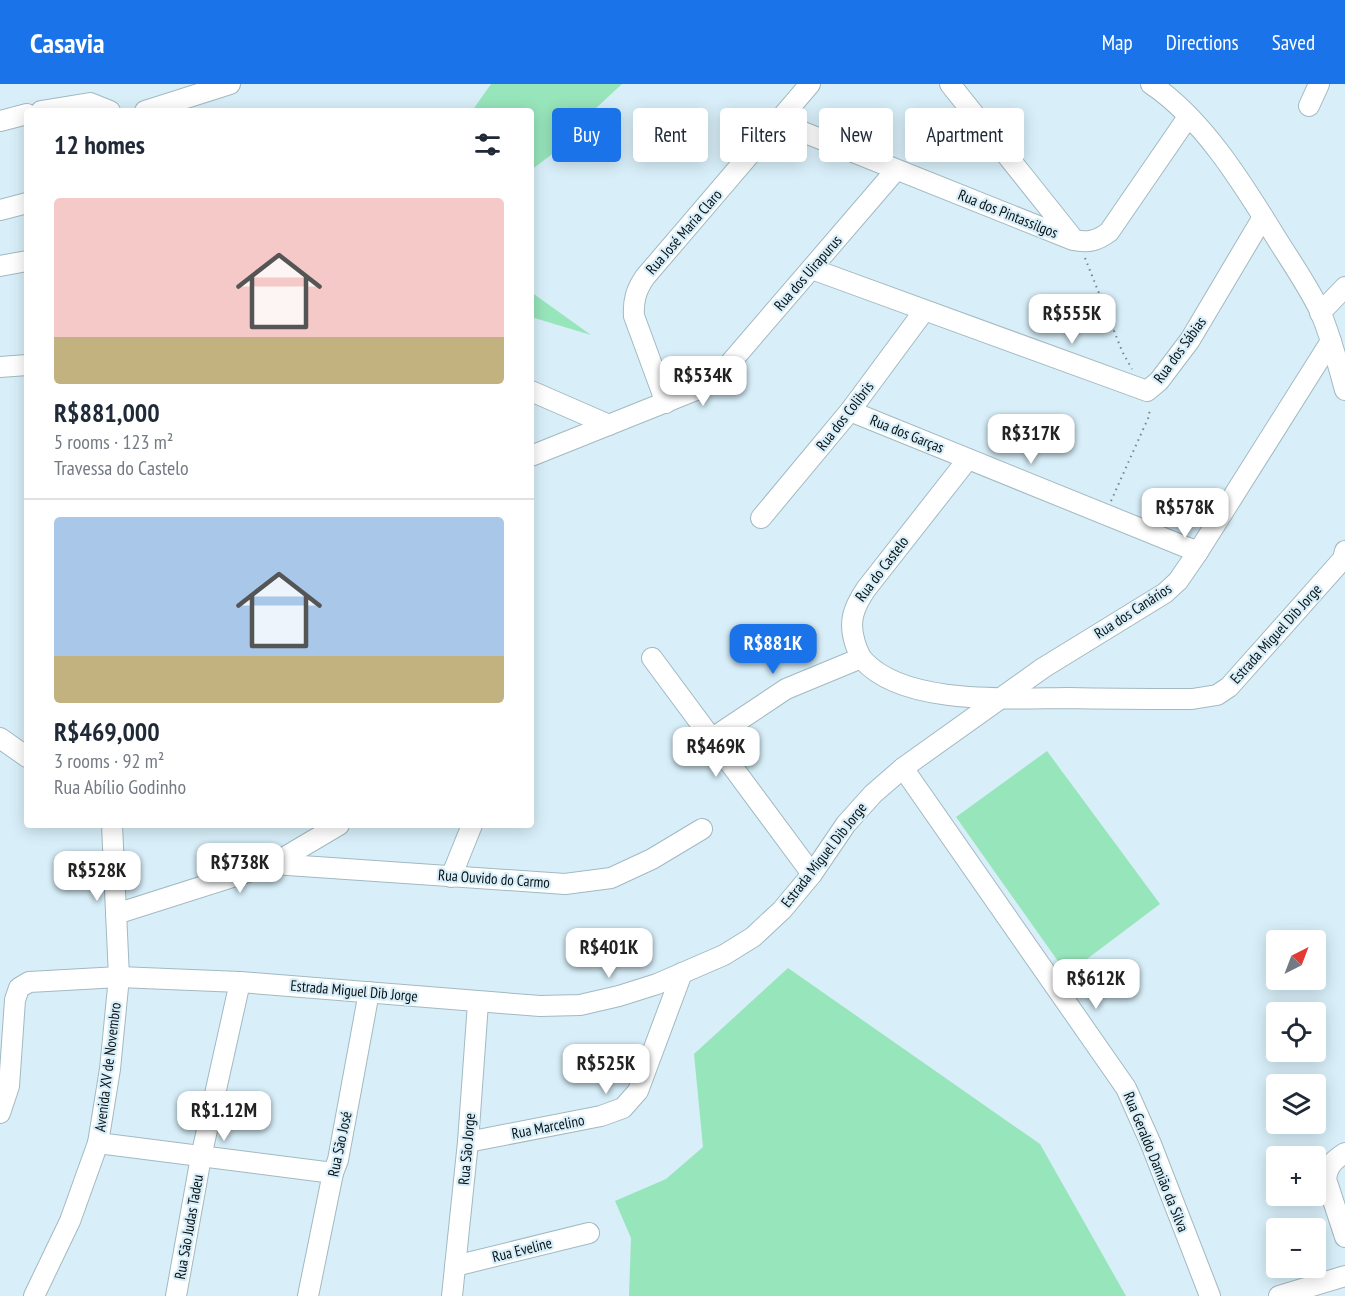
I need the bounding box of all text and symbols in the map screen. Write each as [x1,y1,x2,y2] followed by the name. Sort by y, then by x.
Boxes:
[30,24,105,61] text: Casavia
[1102,29,1133,56] text: Map
[1166,29,1239,56] text: Directions
[1272,29,1315,56] text: Saved
[552,108,621,162] chip: Buy
[633,108,708,162] chip: Rent
[720,108,807,162] chip: Filters
[819,108,893,162] chip: New
[905,108,1024,162] chip: Apartment
[54,128,145,161] text: 12 homes
[471,128,504,161] icon: filters
[642,185,726,278] street label: Rua José Maria Claro
[956,185,1061,242] street label: Rua dos Pintassilgos
[770,231,846,314] street label: Rua dos Uirapurus
[225,237,333,345] icon: home
[1023,294,1121,345] pin: R$555K
[1043,300,1101,326] text: R$555K
[1149,313,1210,387] street label: Rua dos Sábias
[654,356,752,407] pin: R$534K
[674,362,732,388] text: R$534K
[812,377,878,454] street label: Rua dos Colibris
[54,396,160,429] text: R$881,000
[867,410,947,457] street label: Rua dos Garças
[982,414,1080,465] pin: R$317K
[1002,420,1060,446] text: R$317K
[54,429,173,455] text: 5 rooms · 123 m²
[54,455,189,481] text: Travessa do Castelo
[1136,488,1234,539] pin: R$578K
[1156,494,1214,520] text: R$578K
[851,532,912,605] street label: Rua do Castelo
[225,556,333,664] icon: home
[1091,579,1175,643] street label: Rua dos Canários
[1226,580,1325,688] street label: Estrada Miguel Dib Jorge
[724,624,822,675] pin: R$881K
[744,630,802,656] text: R$881K
[54,715,160,748] text: R$469,000
[667,727,765,778] pin: R$469K
[687,733,745,759] text: R$469K
[54,748,164,774] text: 3 rooms · 92 m²
[54,774,186,800] text: Rua Abílio Godinho
[777,798,870,911] street label: Estrada Miguel Dib Jorge
[191,843,289,894] pin: R$738K
[211,849,269,875] text: R$738K
[48,851,146,902] pin: R$528K
[68,857,126,883] text: R$528K
[437,865,551,892] street label: Rua Ouvido do Carmo
[560,928,658,979] pin: R$401K
[1266,930,1326,990] north arrow
[1266,930,1326,1278] map controls
[580,934,638,960] text: R$401K
[1047,959,1145,1010] pin: R$612K
[1067,965,1125,991] text: R$612K
[290,975,419,1006] street label: Estrada Miguel Dib Jorge
[90,1001,125,1133] street label: Avenida XV de Novembro
[1266,1002,1326,1062] button: locate
[557,1044,655,1095] pin: R$525K
[577,1050,635,1076] text: R$525K
[1266,1074,1326,1134] button: layers
[1120,1089,1193,1235] street label: Rua Geraldo Damião da Silva
[169,1091,279,1142] pin: R$1.12M
[191,1097,257,1123] text: R$1.12M
[323,1109,356,1178] street label: Rua São José
[510,1110,586,1143] street label: Rua Marcelino
[454,1112,479,1186] street label: Rua São Jorge
[1266,1146,1326,1206] button: +
[170,1173,207,1281] street label: Rua São Judas Tadeu
[1266,1218,1326,1278] button: −
[490,1233,554,1266] street label: Rua Eveline

